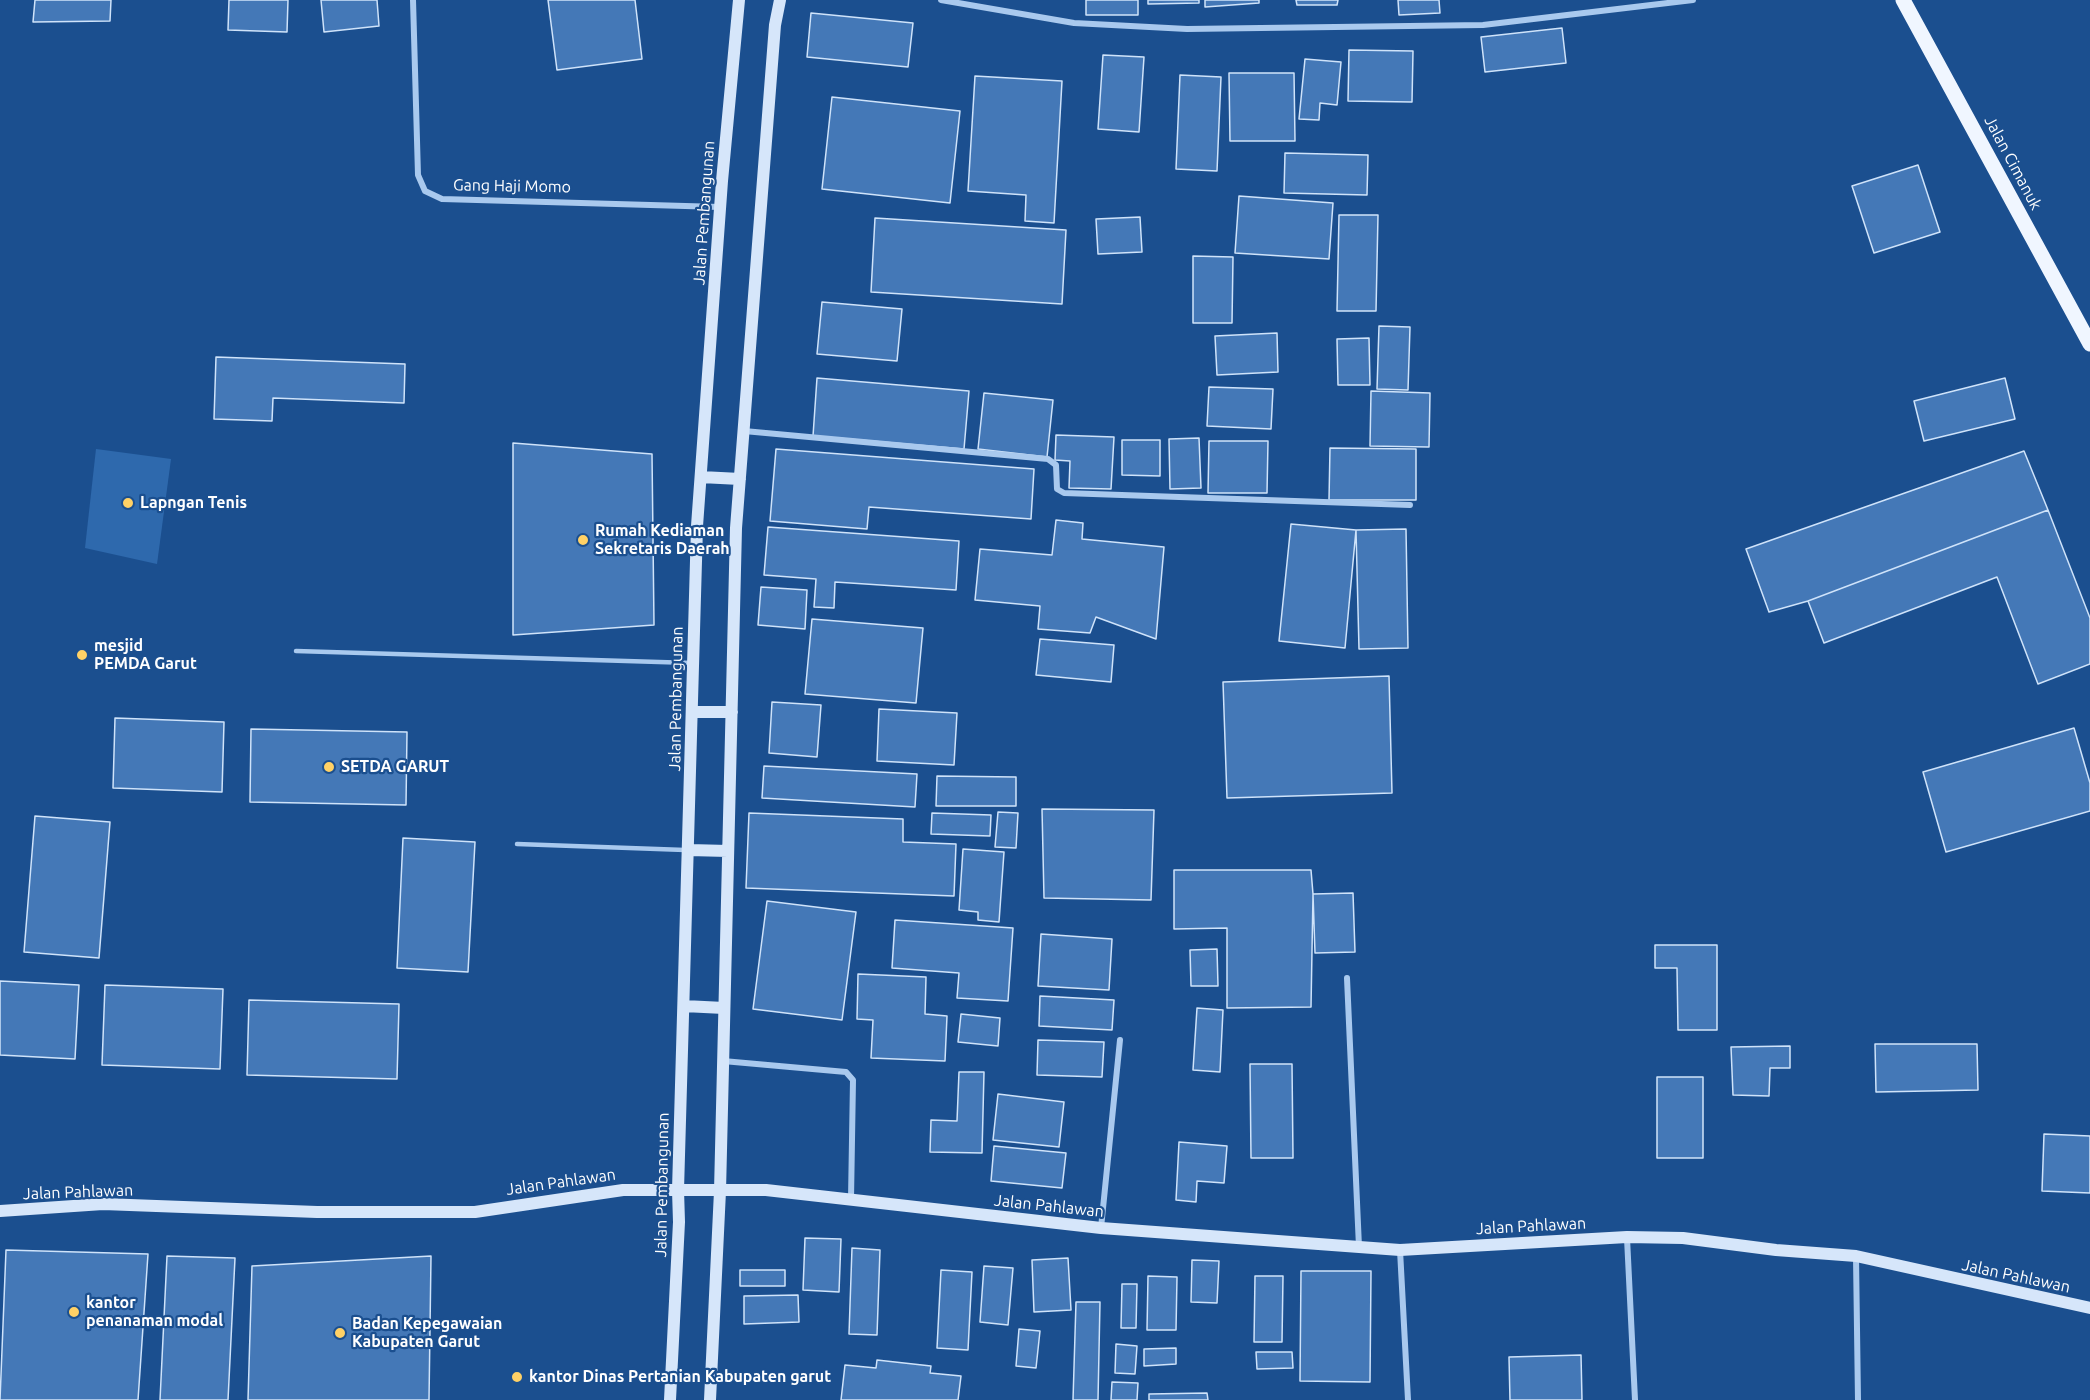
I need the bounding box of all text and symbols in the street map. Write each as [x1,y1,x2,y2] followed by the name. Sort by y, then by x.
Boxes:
[1980,113,2046,213] street label: Jalan Cimanuk
[689,140,719,286] street label: Jalan Pembangunan
[453,175,571,197] street label: Gang Haji Momo
[140,493,247,513] place label: Lapngan Tenis
[121,496,135,510] marker: Lapngan Tenis
[595,521,730,559] place label: Rumah Kediaman Sekretaris Daerah
[576,533,590,547] marker: Rumah Kediaman Sekretaris Daerah
[665,626,687,772] street label: Jalan Pembangunan
[94,636,197,674] place label: mesjid PEMDA Garut
[75,648,89,662] marker: mesjid PEMDA Garut
[341,757,449,777] place label: SETDA GARUT
[322,760,336,774] marker: SETDA GARUT
[651,1112,673,1258] street label: Jalan Pembangunan
[505,1165,617,1199] street label: Jalan Pahlawan
[23,1180,133,1204] street label: Jalan Pahlawan
[993,1191,1105,1221] street label: Jalan Pahlawan
[1475,1214,1587,1238] street label: Jalan Pahlawan
[1960,1255,2072,1297] street label: Jalan Pahlawan
[86,1293,223,1331] place label: kantor penanaman modal
[67,1305,81,1319] marker: kantor penanaman modal
[352,1314,502,1352] place label: Badan Kepegawaian Kabupaten Garut
[333,1326,347,1340] marker: Badan Kepegawaian Kabupaten Garut
[529,1367,831,1387] place label: kantor Dinas Pertanian Kabupaten garut
[510,1370,524,1384] marker: kantor Dinas Pertanian Kabupaten garut

